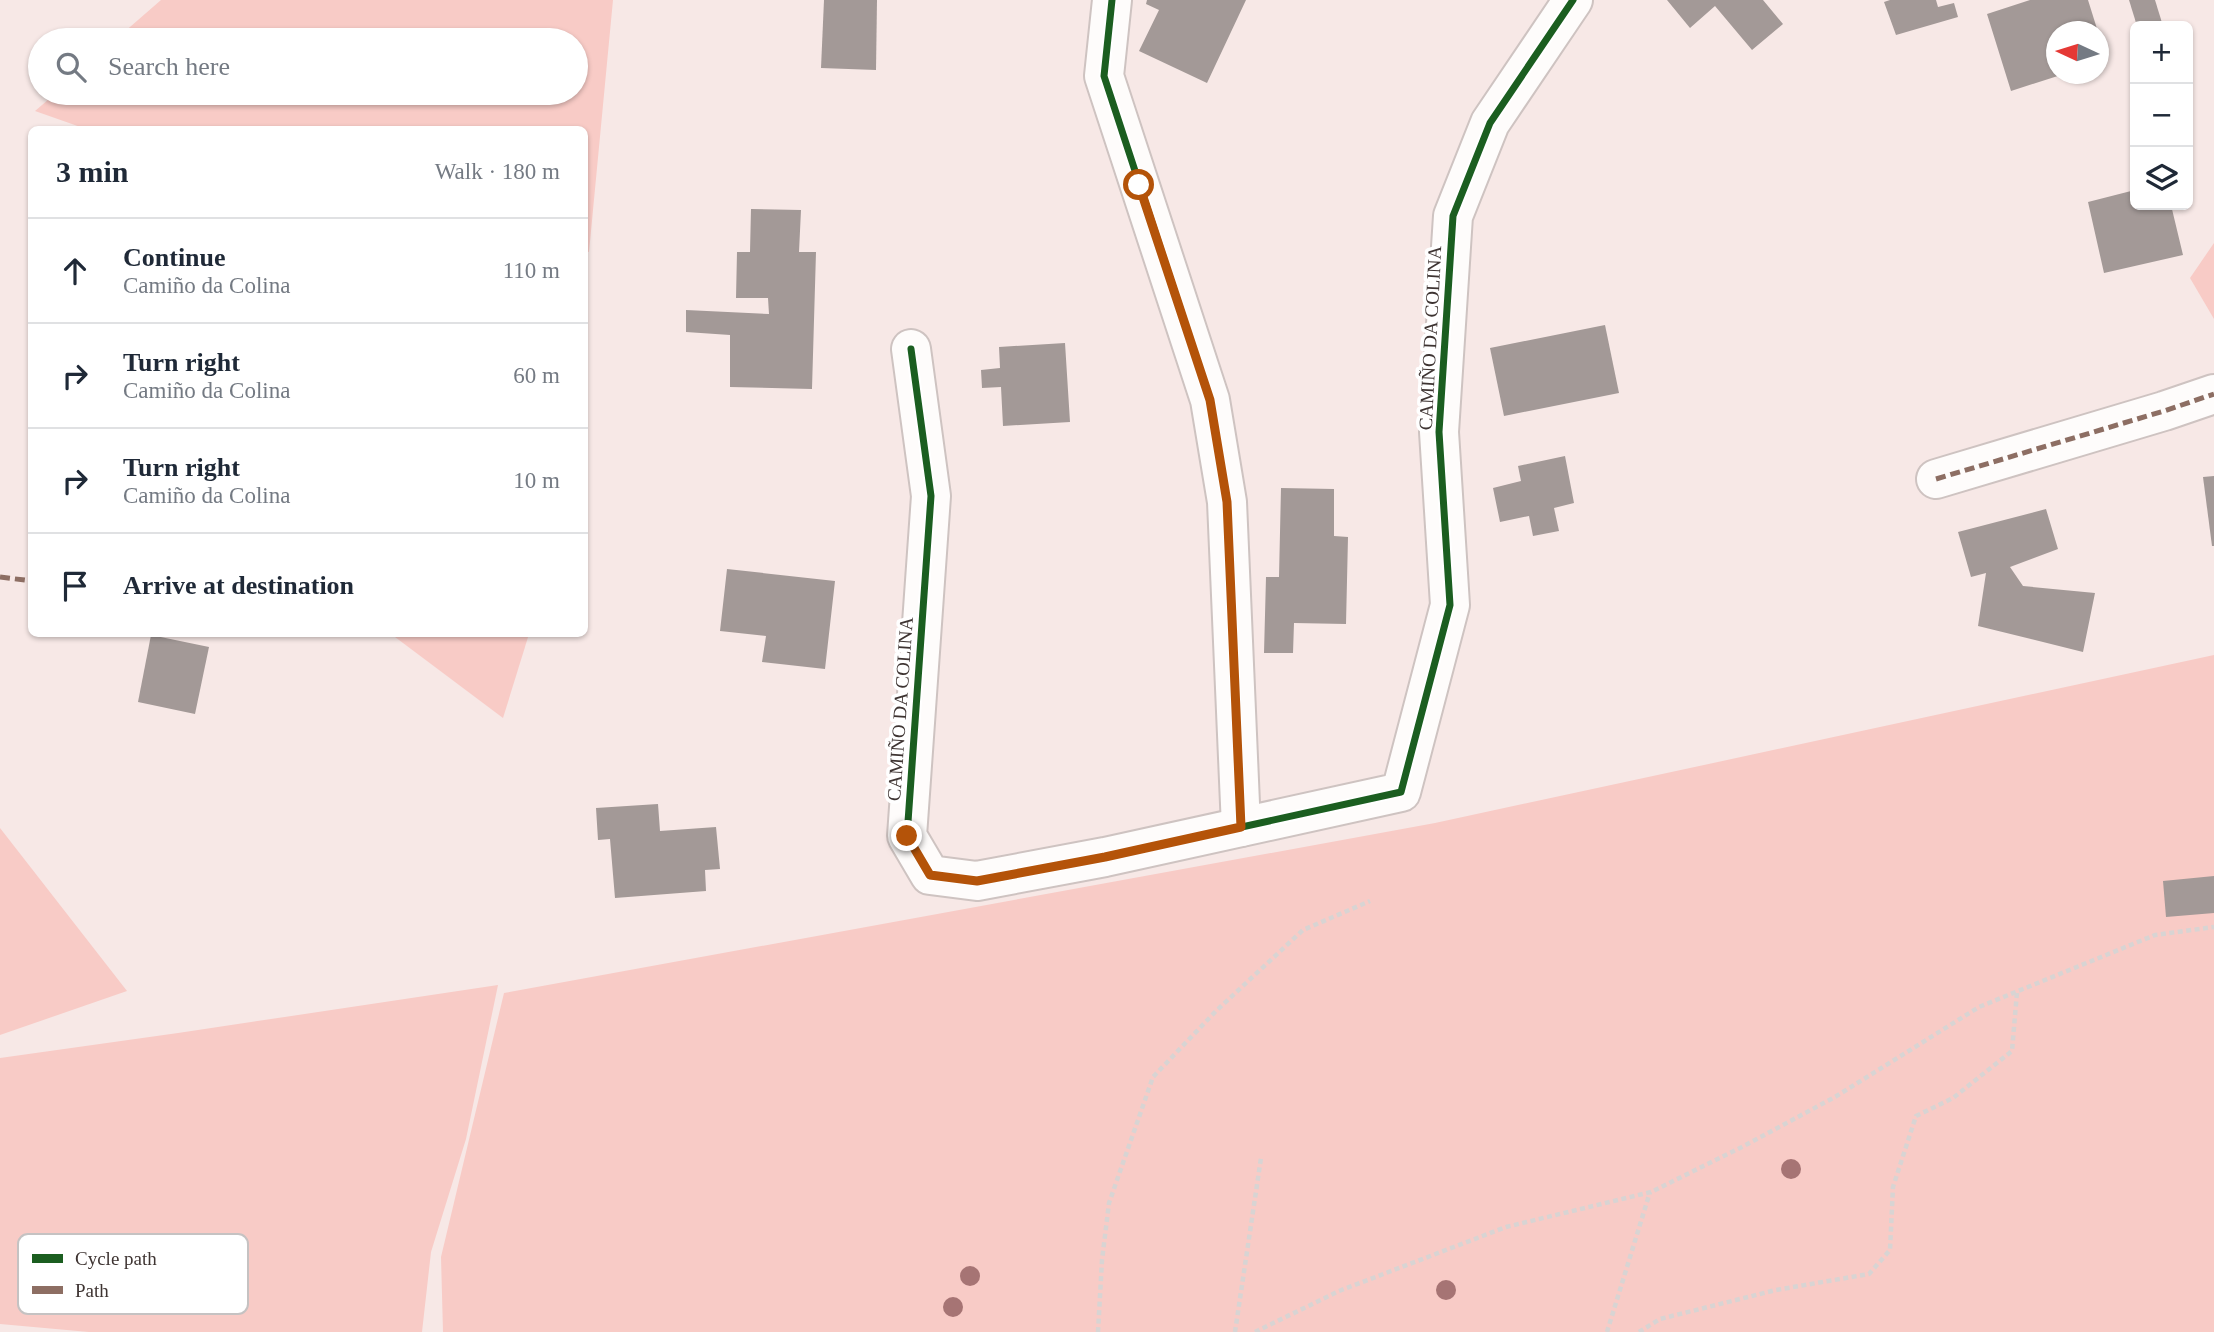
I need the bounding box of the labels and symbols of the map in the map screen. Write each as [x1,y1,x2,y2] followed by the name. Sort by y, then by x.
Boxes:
[2046,21,2109,84] north arrow
[1123,169,1154,200] route start
[1415,245,1445,431] street label: CAMIÑO DA COLINA
[883,616,917,802] street label: CAMIÑO DA COLINA
[891,820,922,851] route end
[18,1234,248,1314] legend
[75,1248,157,1269] text: Cycle path
[75,1280,109,1301] text: Path

